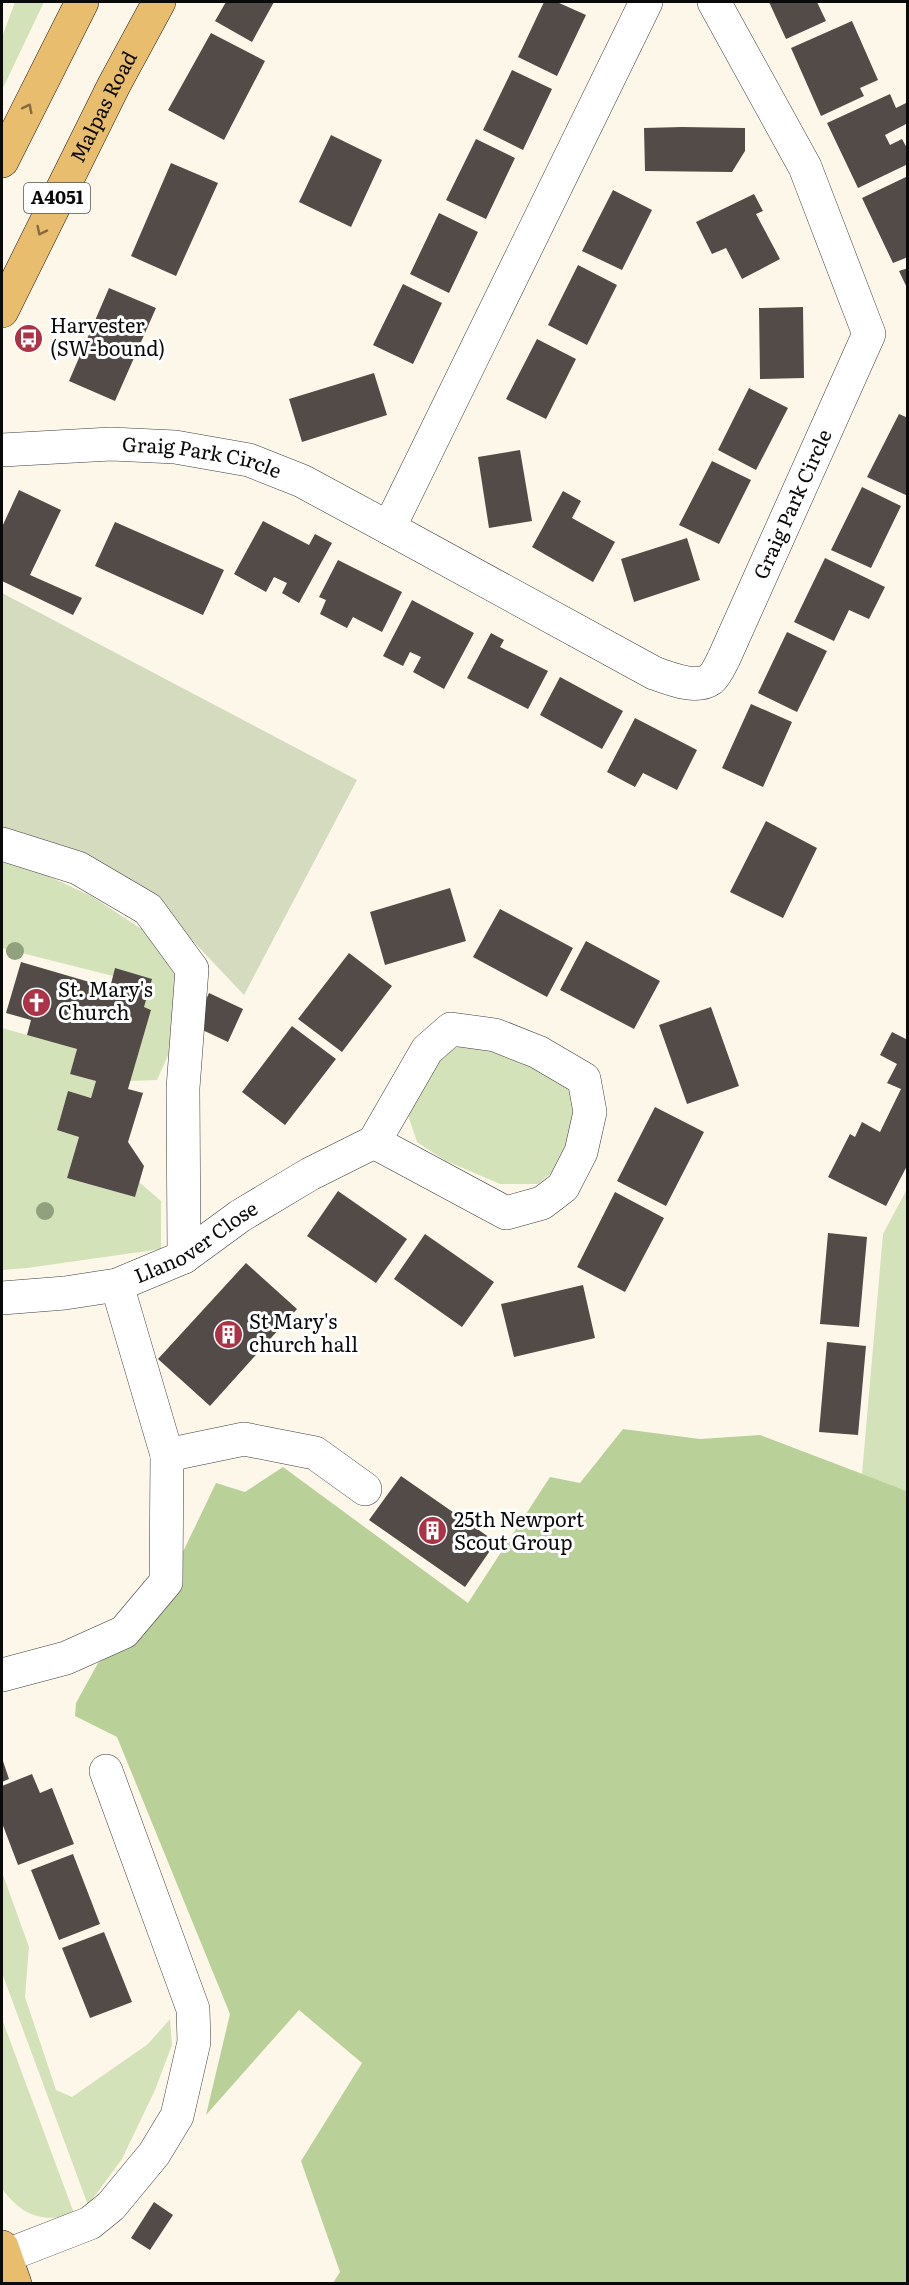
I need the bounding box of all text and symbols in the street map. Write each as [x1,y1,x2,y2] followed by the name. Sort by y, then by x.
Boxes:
[61,45,143,167] street label: Malpas Road
[21,104,32,115] one-way arrow
[24,183,90,213] road number: A4051
[36,224,48,235] one-way arrow
[50,309,165,362] place label: Harvester (SW-bound)
[13,322,45,354] bus stop icon: Harvester (SW-bound)
[744,424,838,583] street label: Graig Park Circle
[121,428,286,484] street label: Graig Park Circle
[58,973,153,1026] place label: St. Mary's Church
[21,986,53,1018] church icon: St. Mary's Church
[129,1192,262,1289] street label: Llanover Close
[249,1305,358,1358] place label: St Mary's church hall
[212,1318,244,1350] building icon: St Mary's church hall
[454,1503,584,1556] place label: 25th Newport Scout Group
[417,1515,449,1547] building icon: 25th Newport Scout Group

